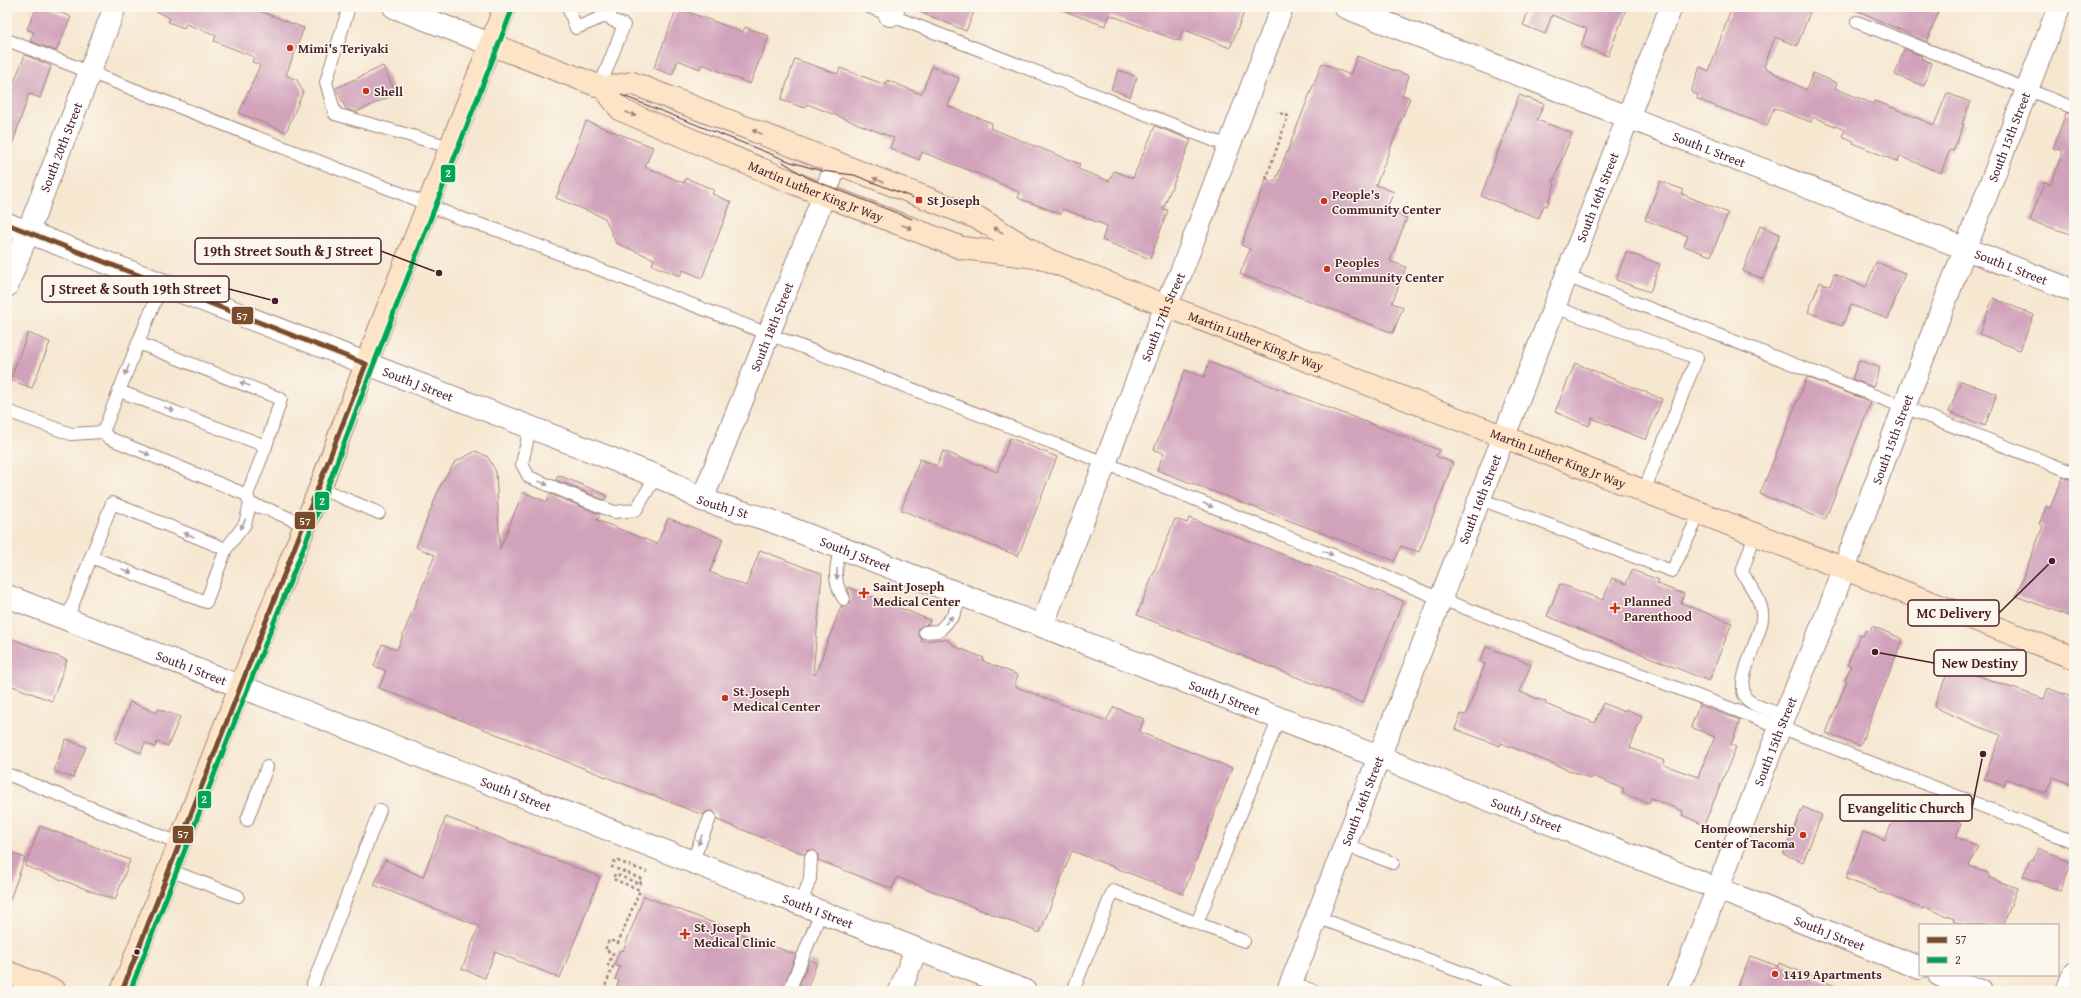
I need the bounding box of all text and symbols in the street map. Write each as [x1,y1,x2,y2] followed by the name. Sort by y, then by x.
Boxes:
[298,39,389,58] place label: Mimi's Teriyaki
[285,43,295,53] marker: Mimi's Teriyaki
[374,82,403,101] place label: Shell
[361,86,371,96] marker: Shell
[1983,89,2035,185] street label: South 15th Street
[35,99,87,195] street label: South 20th Street
[626,112,638,118] one-way arrow
[1670,127,1749,172] street label: South L Street
[751,128,763,134] one-way arrow
[1571,149,1624,245] street label: South 16th Street
[745,156,887,227] street label: Martin Luther King Jr Way
[440,164,456,183] line badge: 2
[445,165,451,181] text: 2
[872,176,884,182] one-way arrow
[1332,185,1441,219] place label: People's Community Center
[927,191,980,210] place label: St Joseph
[914,195,924,205] marker: St Joseph
[1319,196,1329,206] marker: People's Community Center
[902,224,914,230] one-way arrow
[992,226,1004,233] one-way arrow
[195,238,381,264] callout: 19th Street South & J Street
[203,241,374,261] text: 19th Street South & J Street
[1972,244,2051,290] street label: South L Street
[1335,253,1444,287] place label: Peoples Community Center
[1322,264,1332,274] marker: Peoples Community Center
[1136,269,1190,364] street label: South 17th Street
[42,276,229,302] callout: J Street & South 19th Street
[49,279,222,299] text: J Street & South 19th Street
[745,279,799,374] street label: South 18th Street
[231,306,254,325] line badge: 57
[1186,306,1327,376] street label: Martin Luther King Jr Way
[236,308,248,324] text: 57
[380,362,457,407] street label: South J Street
[124,365,130,377] one-way arrow
[238,381,250,387] one-way arrow
[1867,391,1918,487] street label: South 15th Street
[163,407,175,413] one-way arrow
[1488,423,1629,493] street label: Martin Luther King Jr Way
[139,450,151,456] one-way arrow
[1454,451,1506,547] street label: South 16th Street
[537,480,548,486] one-way arrow
[693,490,751,523] street label: South J St
[314,491,330,511] line badge: 2
[319,493,325,509] text: 2
[1202,502,1214,508] one-way arrow
[294,511,316,530] line badge: 57
[299,513,311,529] text: 57
[240,518,246,530] one-way arrow
[183,531,195,537] one-way arrow
[817,532,894,577] street label: South J Street
[1323,551,1335,557] one-way arrow
[833,568,840,580] one-way arrow
[122,569,134,575] one-way arrow
[873,577,960,611] place label: Saint Joseph Medical Center
[858,587,870,599] marker: Saint Joseph Medical Center
[1624,592,1693,626] place label: Planned Parenthood
[1908,600,1999,626] callout: MC Delivery
[1609,602,1621,614] marker: Planned Parenthood
[1916,603,1992,623] text: MC Delivery
[944,615,954,625] one-way arrow
[153,646,230,691] street label: South I Street
[1934,650,2026,676] callout: New Destiny
[1942,653,2019,673] text: New Destiny
[1186,675,1263,720] street label: South J Street
[733,682,820,716] place label: St. Joseph Medical Center
[720,693,730,703] marker: St. Joseph Medical Center
[1749,693,1802,789] street label: South 15th Street
[1336,753,1389,849] street label: South 16th Street
[478,772,554,816] street label: South I Street
[197,790,212,809] line badge: 2
[201,791,207,807] text: 2
[1488,793,1565,837] street label: South J Street
[1840,795,1972,821] callout: Evangelitic Church
[1848,798,1965,818] text: Evangelitic Church
[1695,819,1796,853] place label: Homeownership Center of Tacoma
[172,825,194,844] line badge: 57
[177,826,189,842] text: 57
[1798,830,1808,840] marker: Homeownership Center of Tacoma
[697,834,703,846] one-way arrow
[780,889,857,934] street label: South I Street
[1791,911,1868,956] street label: South J Street
[694,918,776,952] place label: St. Joseph Medical Clinic
[1919,924,2059,976] legend
[679,928,691,940] marker: St. Joseph Medical Clinic
[1955,931,1967,948] text: 57
[132,947,142,957] unlabelled marker
[1955,951,1961,968] text: 2
[1783,965,1882,984] place label: 1419 Apartments
[1770,969,1780,979] marker: 1419 Apartments

